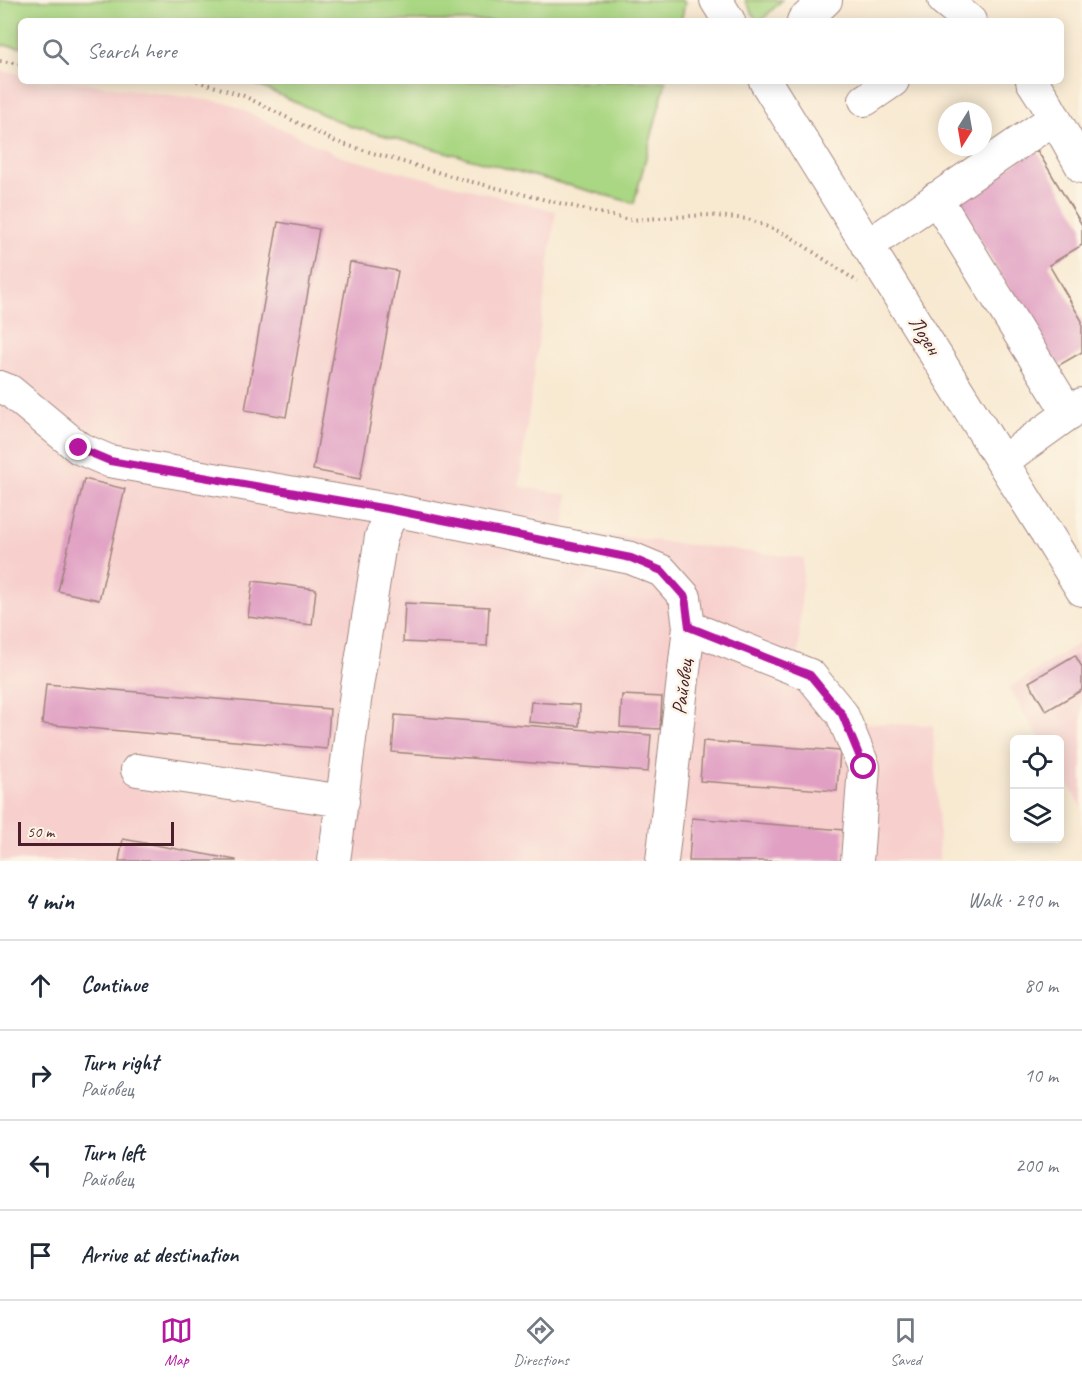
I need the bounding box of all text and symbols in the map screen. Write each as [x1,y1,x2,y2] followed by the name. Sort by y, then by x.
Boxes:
[18,18,1064,84] search box
[39,35,72,68] icon: search
[87,37,177,65] text: Search here
[938,102,992,156] north arrow
[902,311,948,361] street label: Лозен
[65,434,91,460] route end
[666,657,698,716] street label: Райовец
[1010,735,1064,843] map controls
[1010,735,1064,789] button: locate
[850,753,876,779] route start
[1010,789,1064,843] button: layers
[18,819,174,846] scale bar
[27,822,54,842] text: 50 m
[24,884,74,917] text: 4 min
[968,888,1058,913] text: Walk · 290 m
[24,969,57,1002] icon: ahead
[81,971,147,999] text: Continue
[1024,973,1058,998] text: 80 m
[81,1049,158,1077] text: Turn right
[24,1059,57,1092] icon: right
[1024,1063,1058,1088] text: 10 m
[81,1077,134,1102] text: Райовец
[81,1139,145,1167] text: Turn left
[24,1149,57,1182] icon: left
[1015,1153,1058,1178] text: 200 m
[81,1167,134,1192] text: Райовец
[24,1239,57,1272] icon: arrive
[81,1241,238,1269] text: Arrive at destination
[160,1314,193,1370] tab: Map
[513,1314,569,1370] tab: Directions
[889,1314,922,1370] tab: Saved

